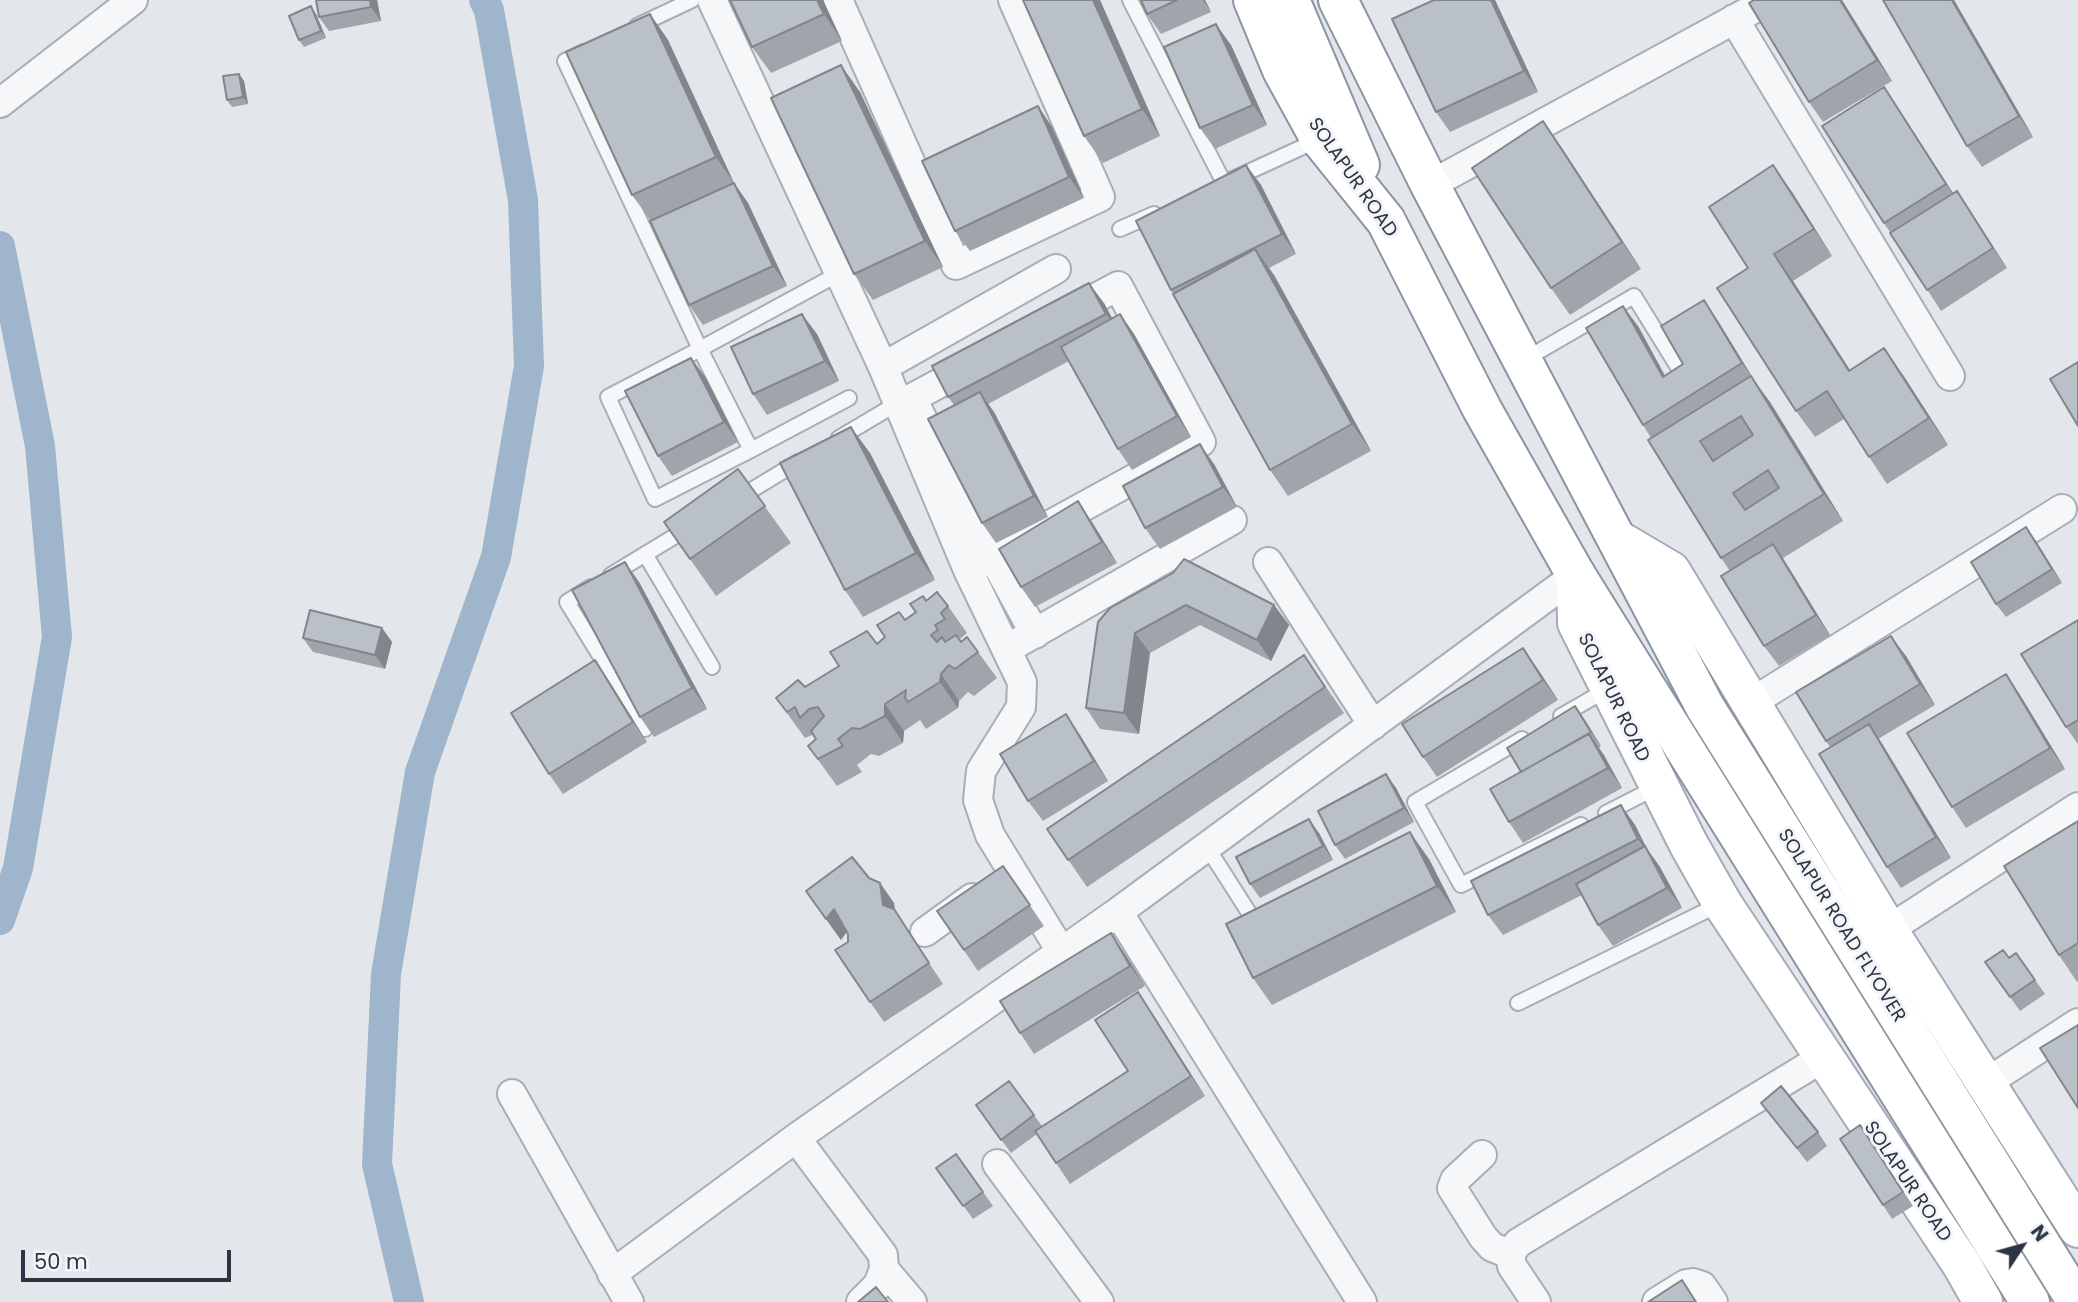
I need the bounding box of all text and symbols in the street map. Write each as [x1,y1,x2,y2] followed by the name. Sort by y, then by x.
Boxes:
[1302,114,1402,242] street label: SOLAPUR ROAD
[1572,630,1654,766] street label: SOLAPUR ROAD
[1772,825,1910,1027] street label: SOLAPUR ROAD FLYOVER
[1858,1117,1956,1247] street label: SOLAPUR ROAD
[1987,1211,2057,1281] north arrow
[2024,1220,2055,1247] text: N
[24,1236,234,1280] scale bar
[34,1247,88,1276] text: 50 m

